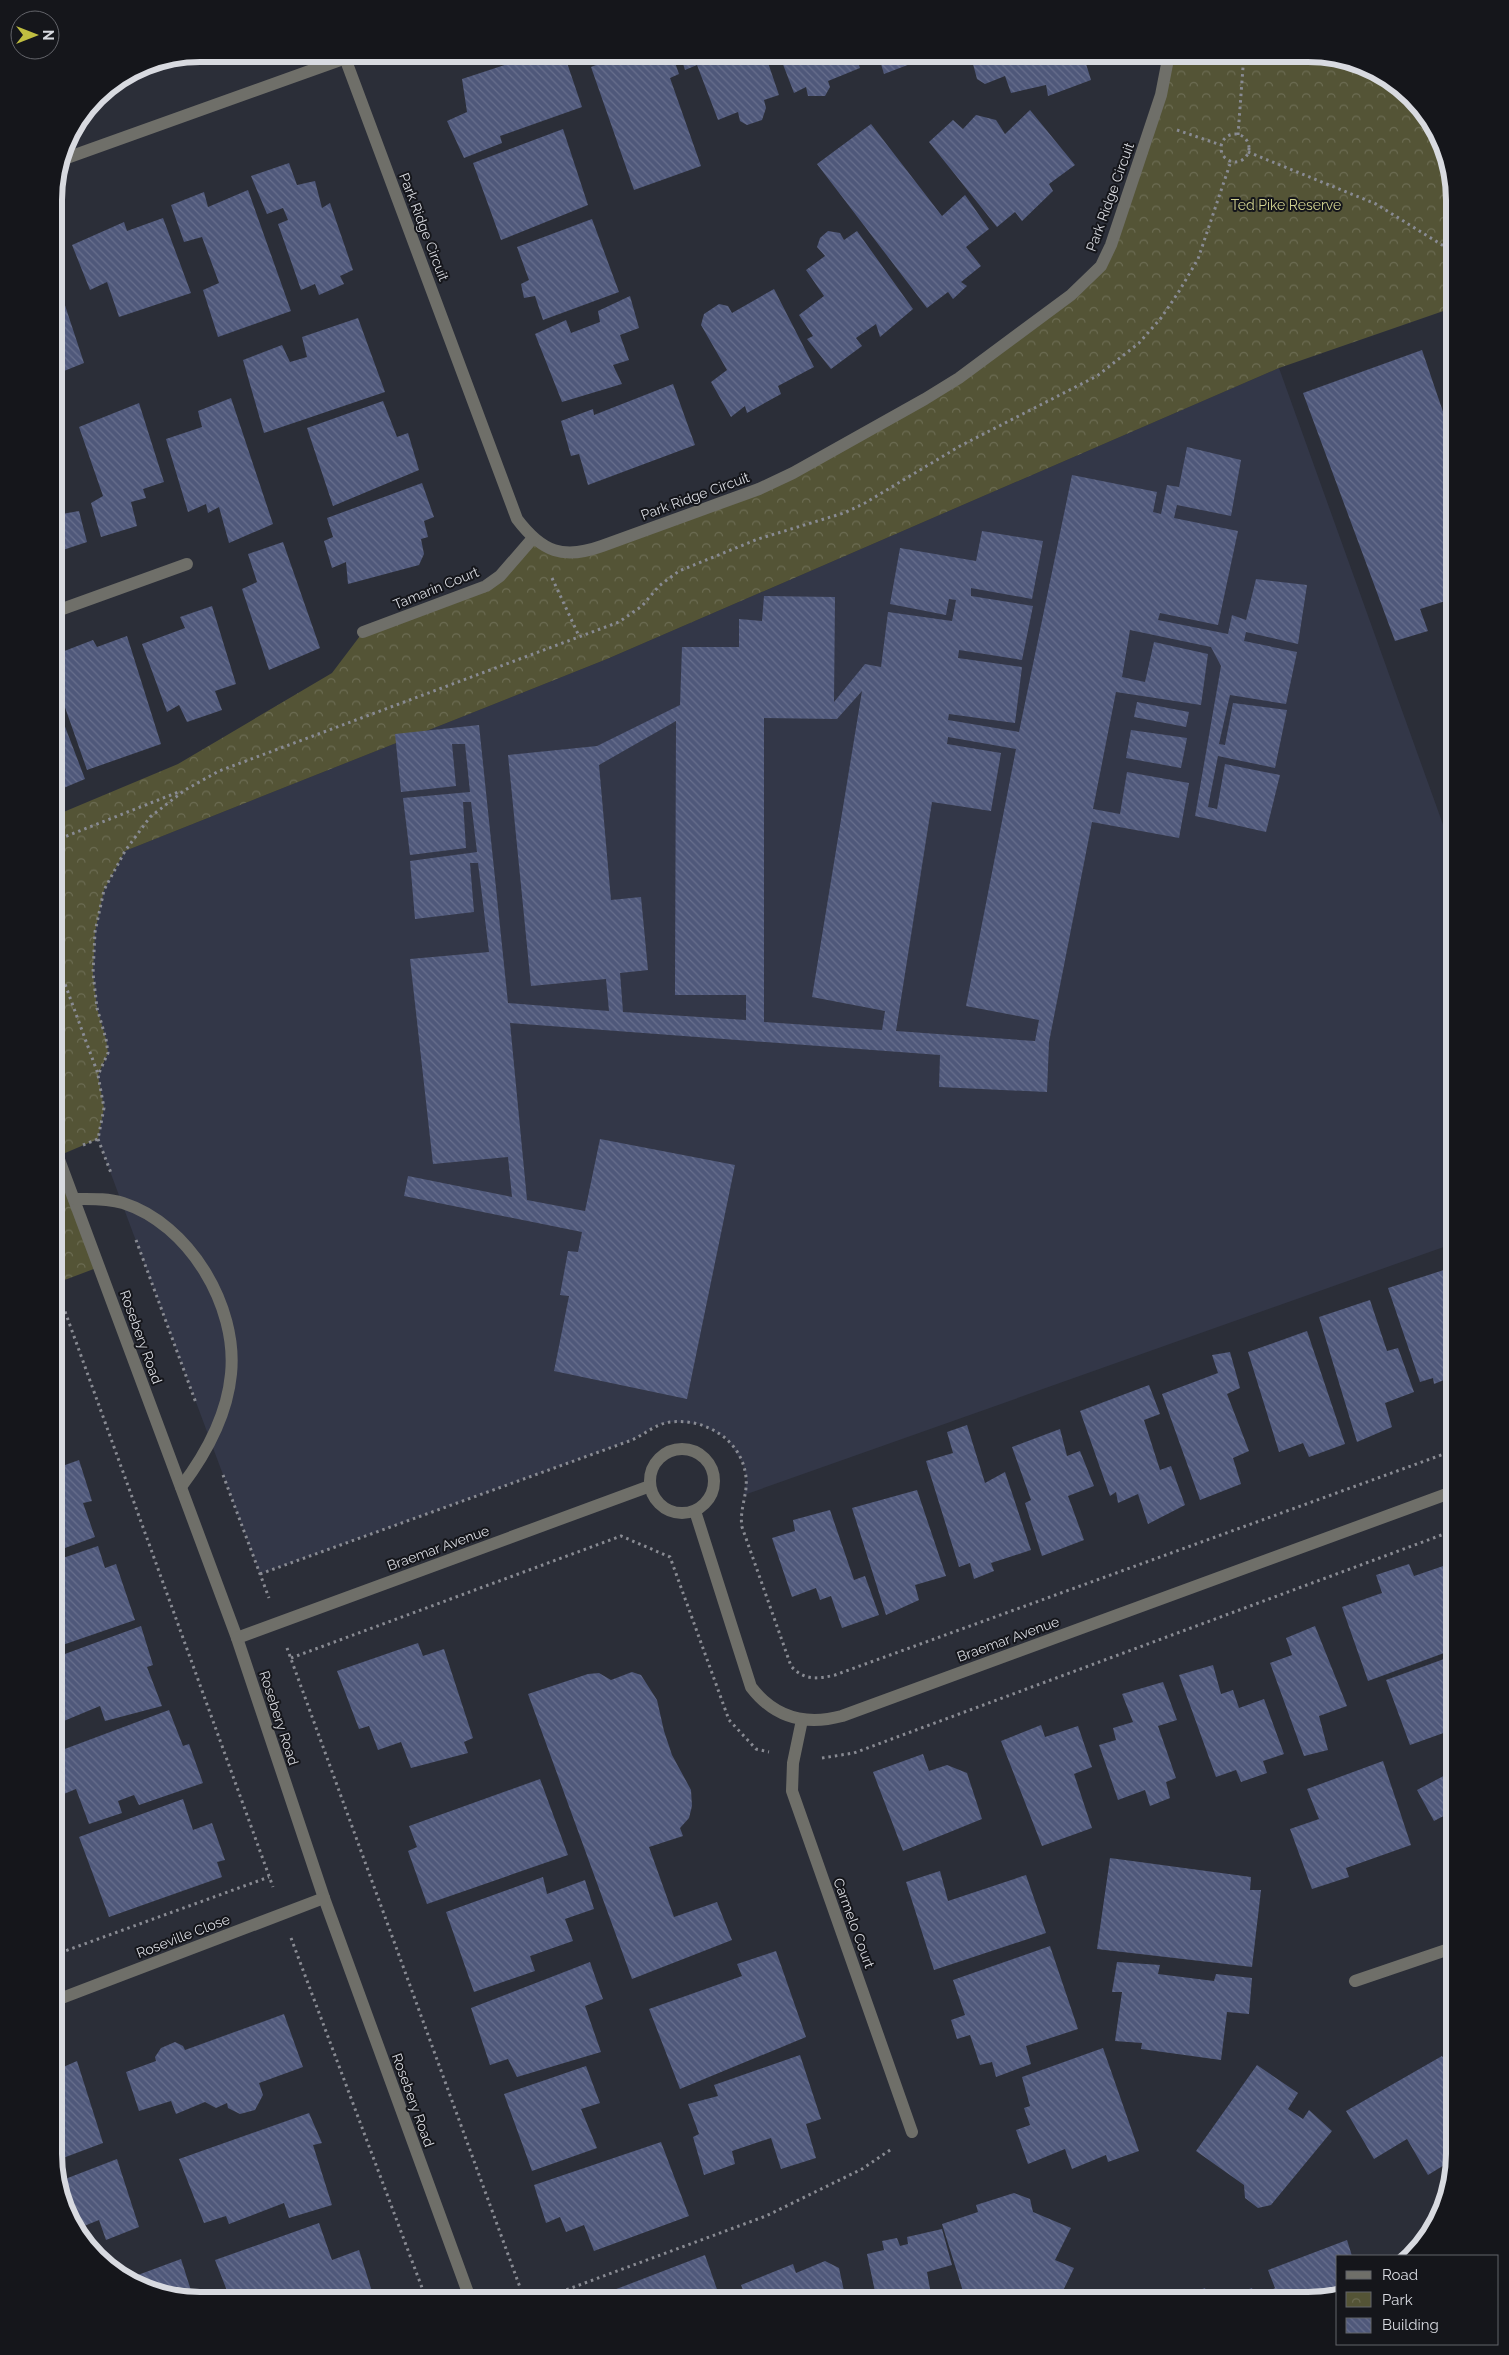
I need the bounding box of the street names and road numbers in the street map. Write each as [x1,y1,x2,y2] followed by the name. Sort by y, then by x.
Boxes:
[1083,140,1137,254] street label: Park Ridge Circuit
[396,171,452,284] street label: Park Ridge Circuit
[638,469,752,523] street label: Park Ridge Circuit
[391,563,481,612] street label: Tamarin Court
[117,1288,165,1386] street label: Rosebery Road
[385,1522,491,1574] street label: Braemar Avenue
[955,1613,1061,1665] street label: Braemar Avenue
[256,1669,302,1767] street label: Rosebery Road
[830,1876,878,1971] street label: Carmelo Court
[134,1911,232,1961] street label: Roseville Close
[389,2051,437,2149] street label: Rosebery Road

